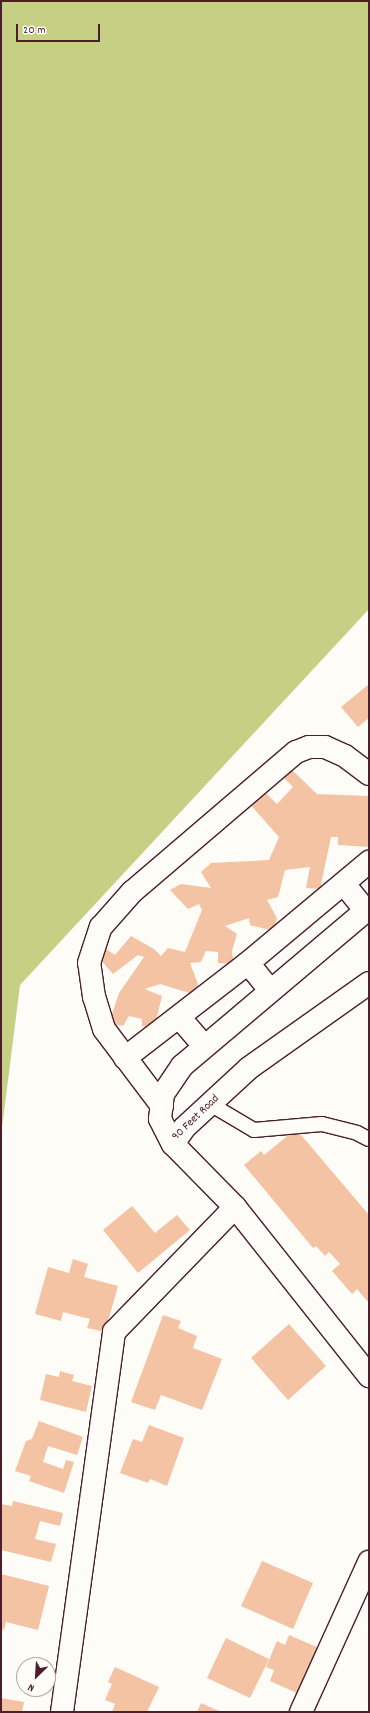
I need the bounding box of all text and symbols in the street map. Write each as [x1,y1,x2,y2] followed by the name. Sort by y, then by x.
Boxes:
[18,16,102,42] scale bar
[23,22,46,39] text: 20 m
[169,1092,223,1144] street label: 90 Feet Road
[16,1657,56,1697] north arrow
[26,1679,37,1695] text: N

